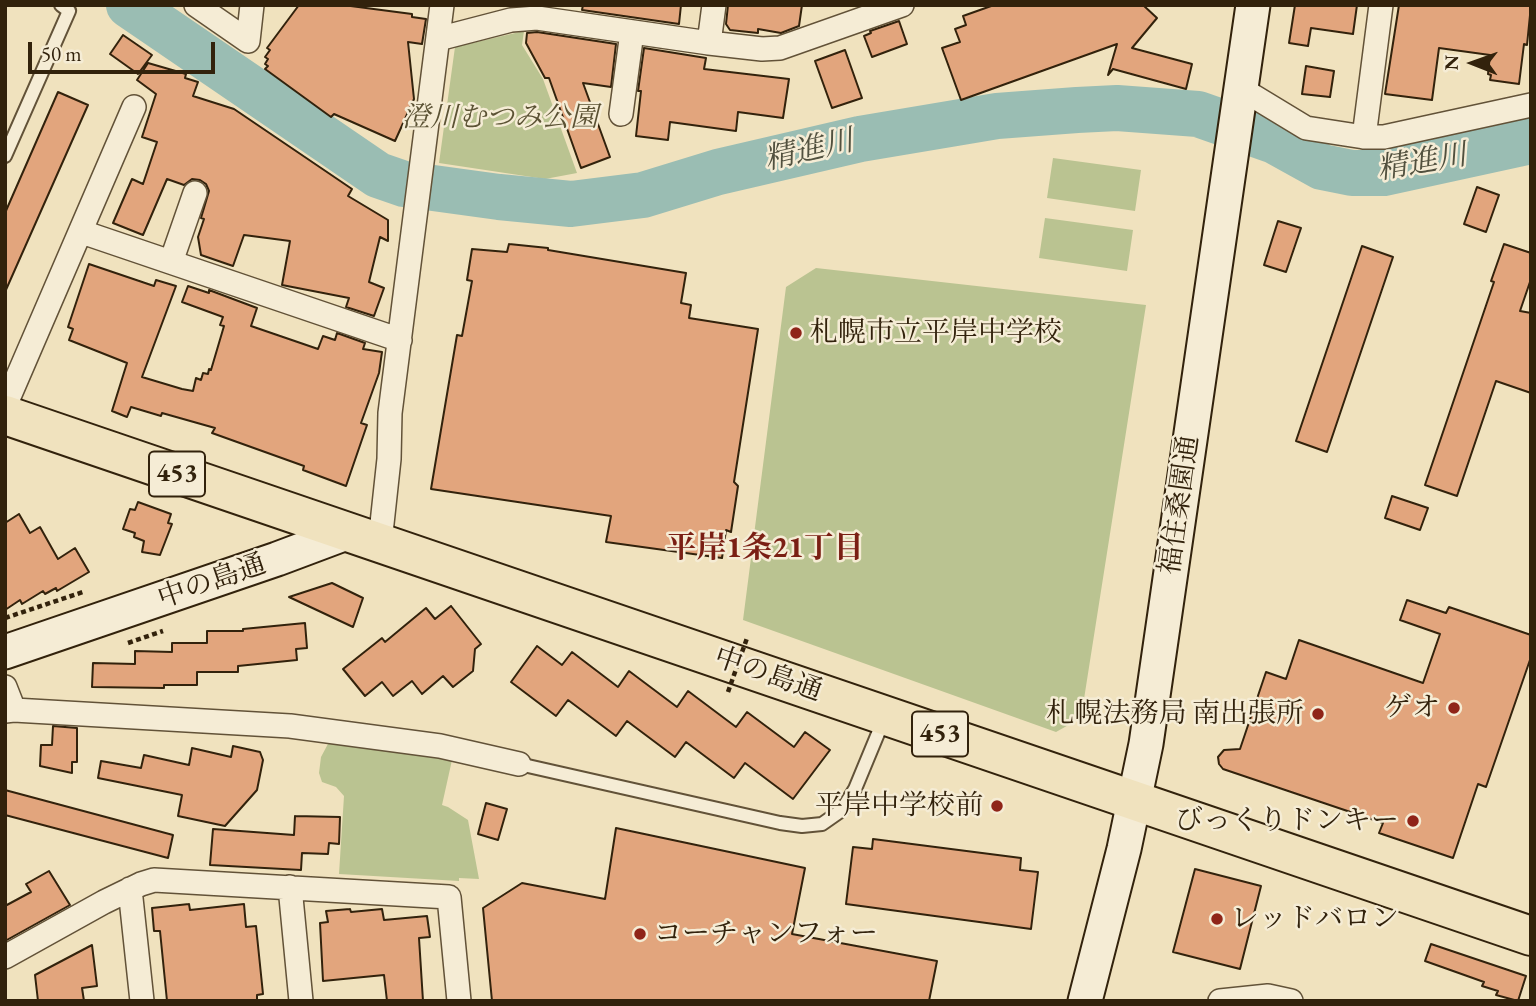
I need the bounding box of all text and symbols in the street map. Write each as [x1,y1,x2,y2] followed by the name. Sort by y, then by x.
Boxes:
[32,28,219,72] scale bar
[1438,28,1508,98] north arrow
[41,40,82,67] text: 50 m
[1439,55,1464,71] text: N
[402,101,598,135] park label: 澄川むつみ公園
[761,123,857,179] water label: 精進川
[1375,137,1469,189] water label: 精進川
[810,316,1062,350] place label: 札幌市立平岸中学校
[788,325,804,341] marker: 札幌市立平岸中学校
[1154,433,1206,577] street label: 福住桑園通
[149,452,205,496] road number: 453
[666,531,864,567] district label: 平岸1条21丁目
[154,548,270,616] street label: 中の島通
[710,641,826,709] street label: 中の島通
[1384,691,1440,725] place label: ゲオ
[1046,697,1304,731] place label: 札幌法務局 南出張所
[1446,700,1462,716] marker: ゲオ
[1310,706,1326,722] marker: 札幌法務局 南出張所
[912,712,968,756] road number: 453
[815,789,983,823] place label: 平岸中学校前
[989,798,1005,814] marker: 平岸中学校前
[1175,804,1399,838] place label: びっくりドンキー
[1405,813,1421,829] marker: びっくりドンキー
[1231,902,1399,936] place label: レッドバロン
[1209,911,1225,927] marker: レッドバロン
[654,917,878,951] place label: コーチャンフォー
[632,926,648,942] marker: コーチャンフォー

